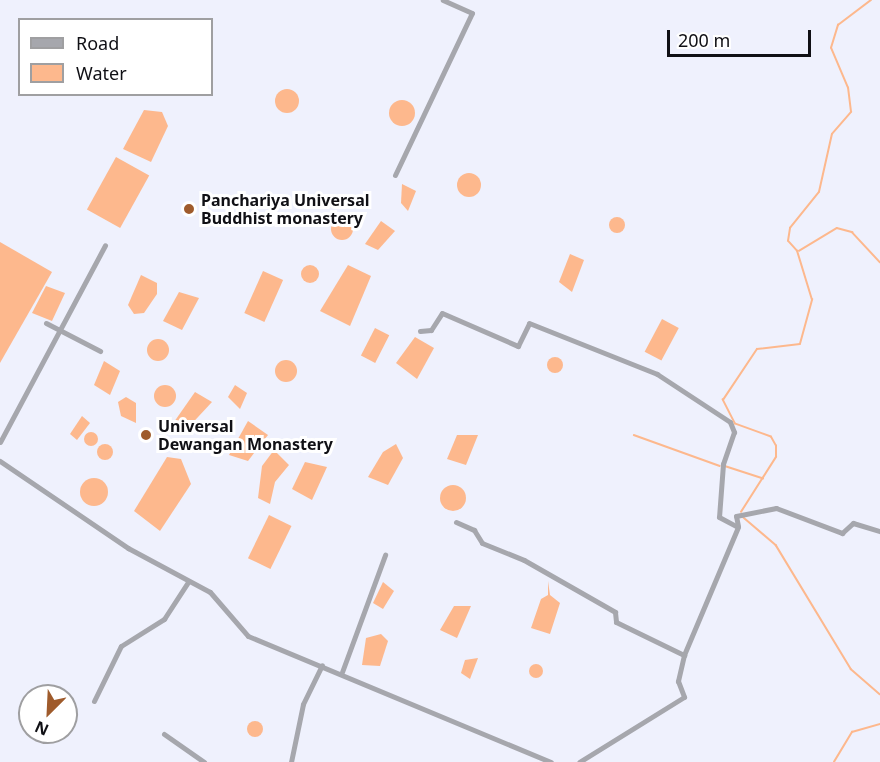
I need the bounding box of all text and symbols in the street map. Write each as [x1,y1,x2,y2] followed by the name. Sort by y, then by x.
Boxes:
[18,18,213,96] legend
[670,18,814,56] scale bar
[678,28,730,52] text: 200 m
[76,31,119,55] text: Road
[76,61,127,85] text: Water
[201,190,369,228] place label: Panchariya Universal Buddhist monastery
[182,202,196,216] marker: Panchariya Universal Buddhist monastery
[158,416,333,454] place label: Universal Dewangan Monastery
[139,428,153,442] marker: Universal Dewangan Monastery
[18,684,78,744] north arrow
[31,716,52,741] text: N

